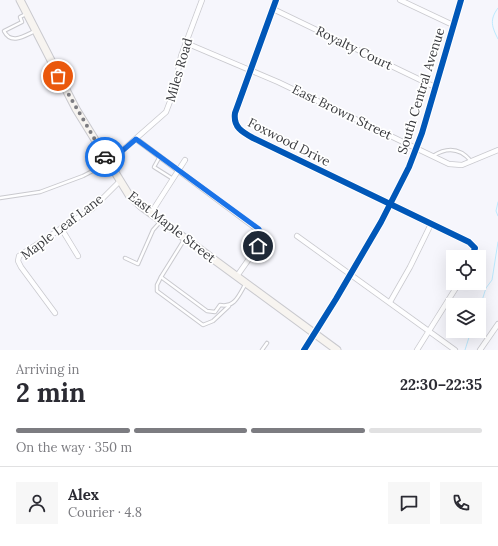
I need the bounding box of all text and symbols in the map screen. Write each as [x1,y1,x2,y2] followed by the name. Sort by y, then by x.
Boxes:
[313,22,395,74] street label: Royalty Court
[394,26,448,156] street label: South Central Avenue
[162,36,196,104] street label: Miles Road
[41,59,75,93] pin
[47,65,69,87] icon: bag
[289,81,395,143] street label: East Brown Street
[245,114,333,170] street label: Foxwood Drive
[85,137,125,177] courier
[94,146,116,168] icon: car
[125,188,219,266] street label: East Maple Street
[17,190,107,264] street label: Maple Leaf Lane
[241,229,275,263] pin
[247,235,269,257] icon: home
[446,250,486,338] map controls
[446,250,486,290] button: locate
[446,298,486,338] button: layers
[16,361,79,378] text: Arriving in
[400,375,482,394] text: 22:30–22:35
[16,376,86,409] text: 2 min
[16,439,132,456] text: On the way · 350 m
[16,482,58,524] button: person
[388,482,430,524] button: chat
[440,482,482,524] button: phone
[68,485,99,504] text: Alex
[68,504,142,521] text: Courier · 4.8

